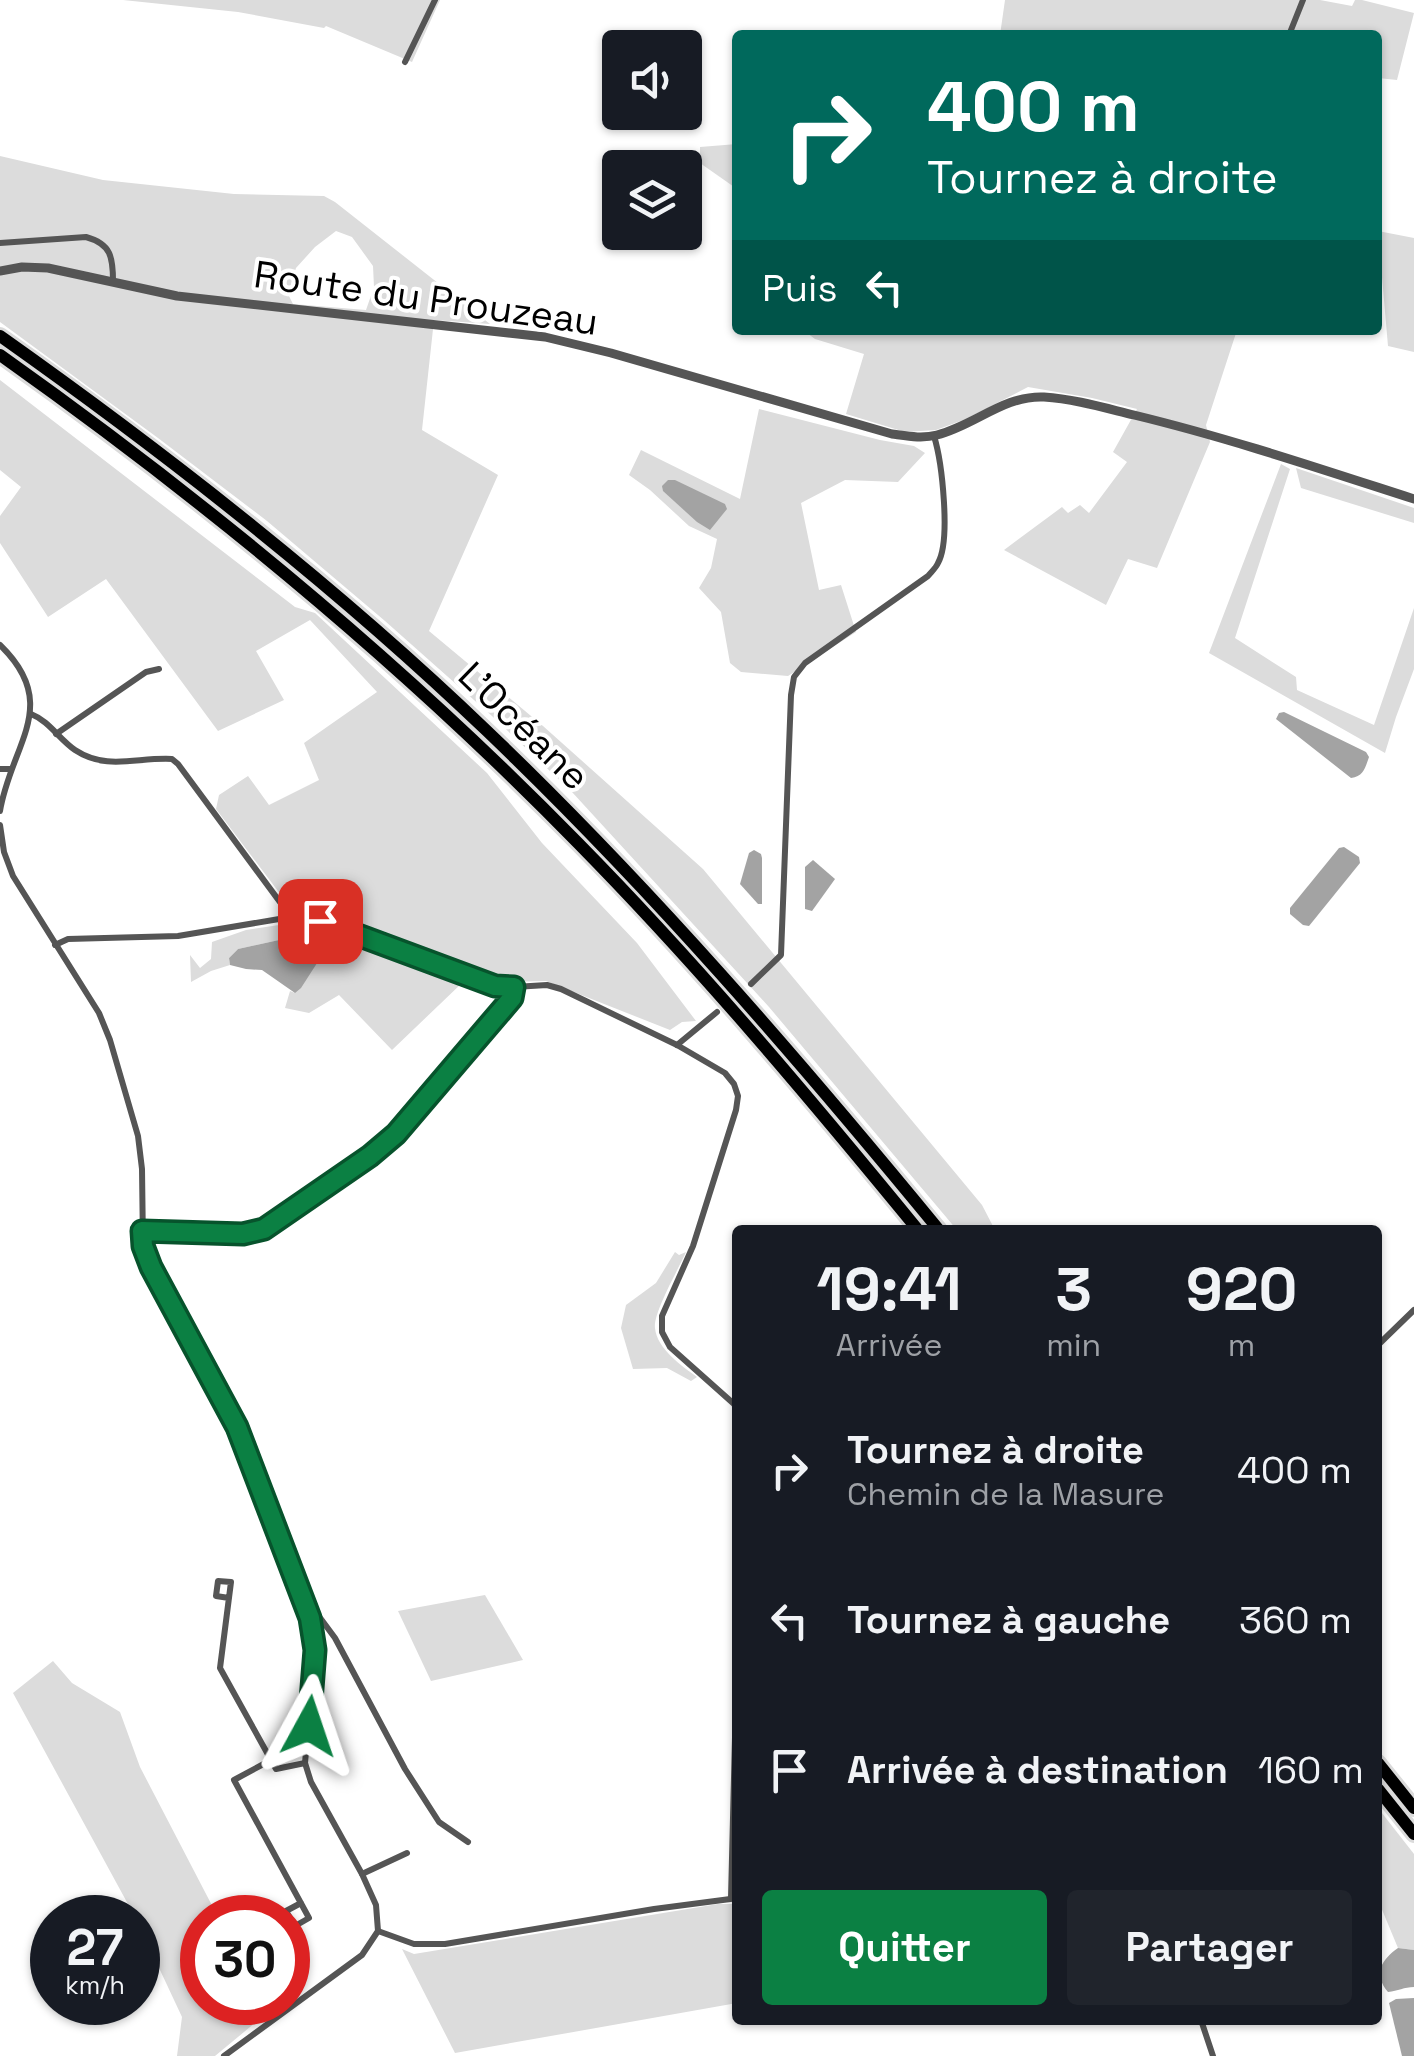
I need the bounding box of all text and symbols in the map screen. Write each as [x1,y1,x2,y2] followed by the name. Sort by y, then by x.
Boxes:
[602,30,702,250] map controls
[602,30,702,130] button: sound
[927,62,1140,151] text: 400 m
[762,70,892,200] icon: right
[927,149,1278,206] text: Tournez à droite
[602,150,702,250] button: layers
[251,250,601,346] street label: Route du Prouzeau
[857,260,912,315] icon: left
[762,264,837,312] text: Puis
[448,652,600,800] street label: L’Océane
[278,879,363,964] pin
[293,894,348,949] icon: arrive
[817,1251,962,1328] text: 19:41
[1056,1251,1092,1328] text: 3
[1186,1251,1297,1328] text: 920
[836,1325,942,1365] text: Arrivée
[1046,1325,1101,1365] text: min
[1228,1325,1255,1365] text: m
[847,1426,1144,1474] text: Tournez à droite
[762,1443,817,1498] icon: right
[1237,1446,1352,1494] text: 400 m
[847,1474,1164,1514] text: Chemin de la Masure
[762,1593,817,1648] icon: left
[847,1596,1170,1644] text: Tournez à gauche
[1239,1596,1352,1644] text: 360 m
[257,1674,361,1778] position arrow
[762,1743,817,1798] icon: arrive
[847,1746,1228,1794] text: Arrivée à destination
[1258,1746,1364,1794] text: 160 m
[762,1890,1047,2005] button: Quitter
[1067,1890,1352,2005] button: Partager
[180,1895,310,2025] speed limit sign: 30
[67,1916,123,1980] text: 27
[65,1969,125,2001] text: km/h

